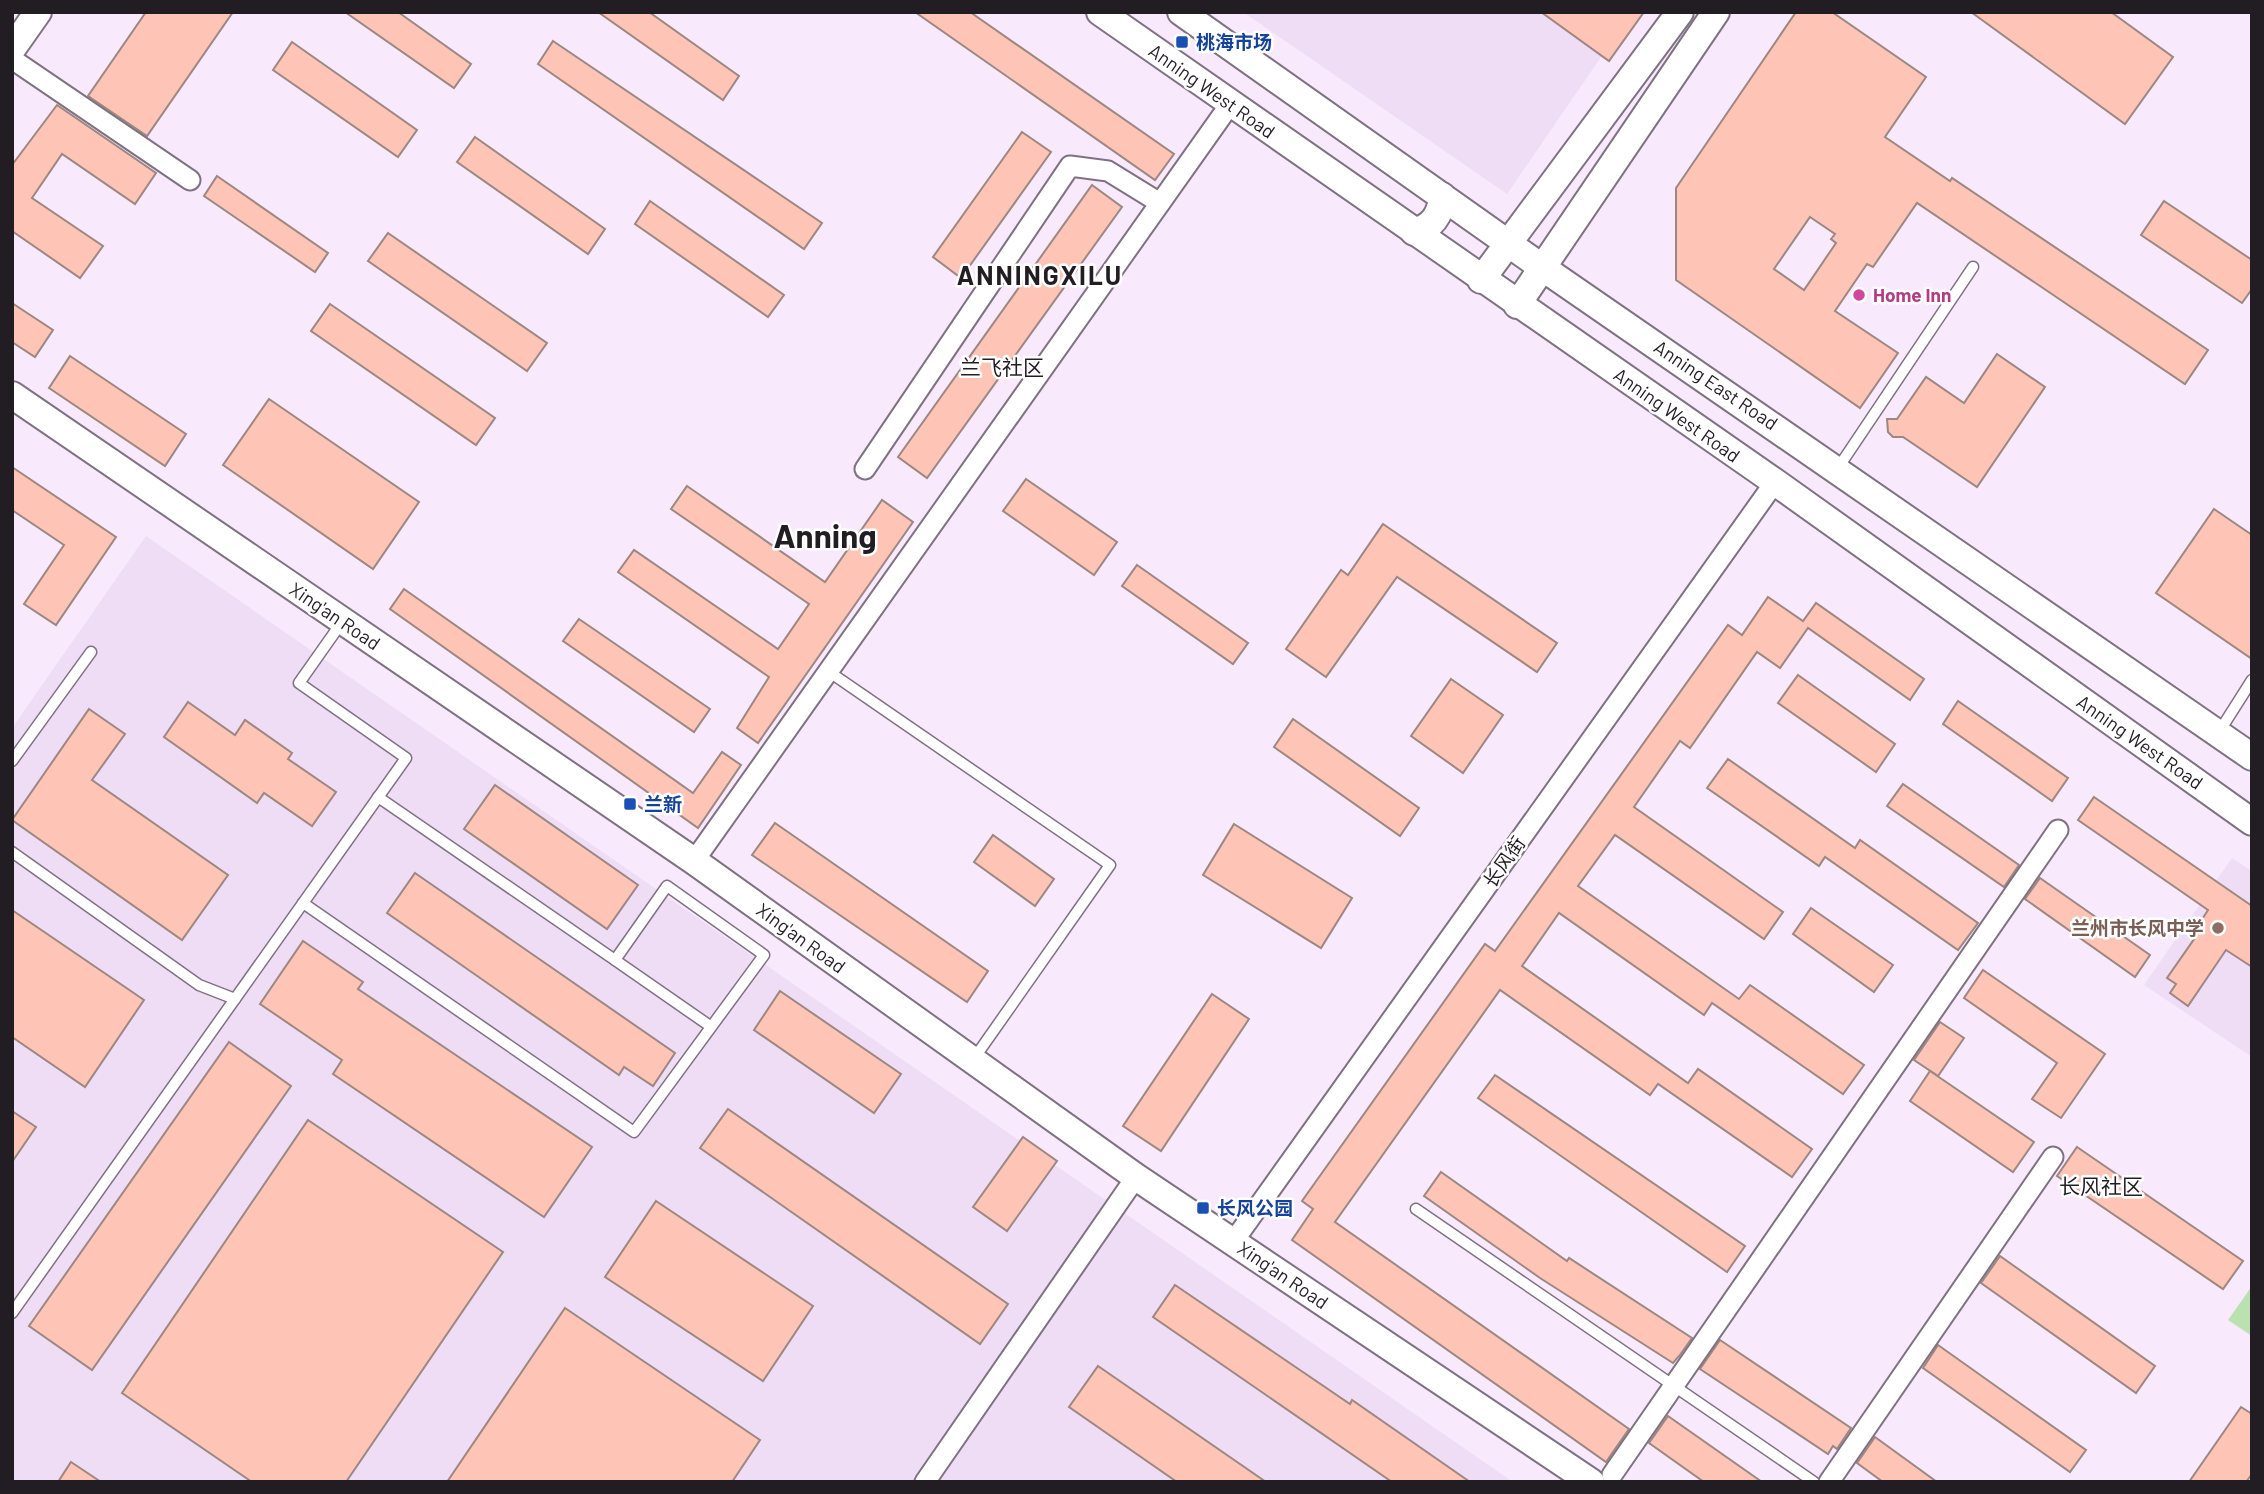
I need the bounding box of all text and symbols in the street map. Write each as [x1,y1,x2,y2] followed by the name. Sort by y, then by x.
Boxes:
[1196,30,1272,53] place label: 桃海市场
[1174,34,1190,50] marker: 桃海市场
[1145,39,1280,143] street label: Anning West Road
[957,259,1123,290] district label: ANNINGXILU
[1873,283,1951,306] place label: Home Inn
[1851,287,1867,303] marker: Home Inn
[1650,335,1782,434] street label: Anning East Road
[960,354,1044,379] district label: 兰飞社区
[1610,363,1745,467] street label: Anning West Road
[773,515,877,555] district label: Anning
[286,577,385,654] street label: Xing'an Road
[2073,690,2208,794] street label: Anning West Road
[644,792,682,815] place label: 兰新
[622,796,638,812] marker: 兰新
[1478,832,1529,892] street label: 长风街
[752,898,850,978] street label: Xing'an Road
[2071,916,2204,939] place label: 兰州市长风中学
[2210,920,2226,936] marker: 兰州市长风中学
[2059,1173,2143,1198] district label: 长风社区
[1217,1196,1293,1219] place label: 长风公园
[1195,1200,1211,1216] marker: 长风公园
[1234,1236,1333,1313] street label: Xing'an Road

